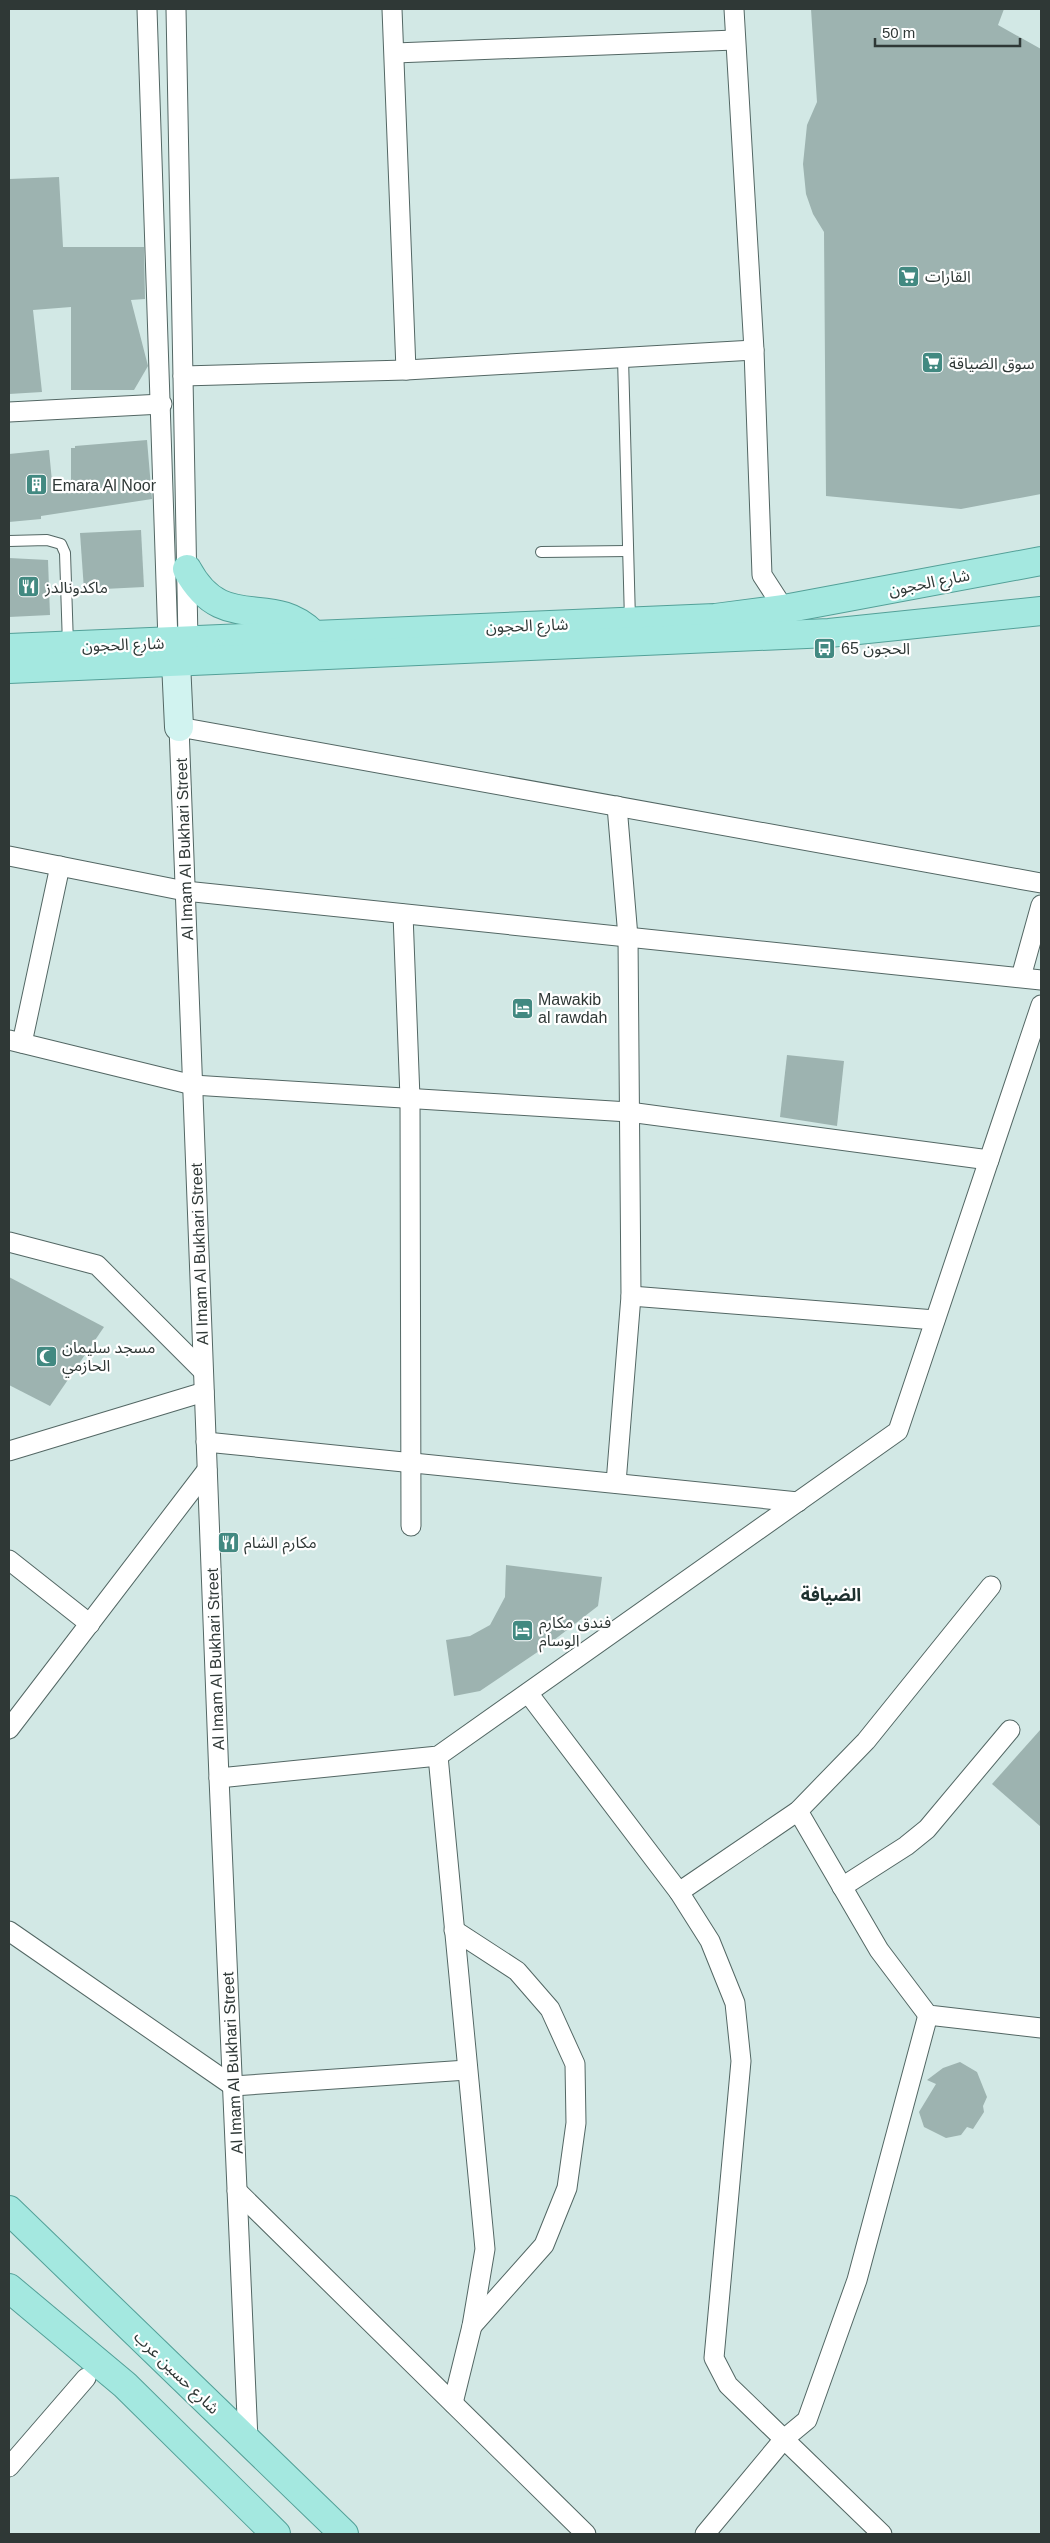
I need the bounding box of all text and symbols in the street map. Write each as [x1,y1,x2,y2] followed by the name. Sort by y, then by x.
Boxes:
[875,15,1020,47] scale bar
[882,24,915,41] text: 50 m
[897,264,921,288] supermarket icon: القارات
[925,268,971,286] place label: القارات
[921,351,945,375] supermarket icon: سوق الضياقة
[949,355,1035,373] place label: سوق الضياقة
[24,473,48,497] building icon: Emara Al Noor
[52,477,157,494] place label: Emara Al Noor
[887,566,972,603] street label: شارع الحجون
[17,575,41,599] restaurant icon: ماكدونالدز
[44,579,108,597] place label: ماكدونالدز
[485,616,569,639] street label: شارع الحجون
[81,635,165,658] street label: شارع الحجون
[813,636,837,660] bus stop icon: الحجون 65
[841,640,910,658] place label: الحجون 65
[173,757,196,940] street label: Al Imam Al Bukhari Street
[538,991,607,1026] place label: Mawakib al rawdah
[510,996,534,1020] hotel icon: Mawakib al rawdah
[188,1162,211,1345] street label: Al Imam Al Bukhari Street
[62,1339,155,1378] place label: مسجد سليمان الحازمي
[34,1344,58,1368] mosque icon: مسجد سليمان الحازمي
[216,1530,240,1554] restaurant icon: مكارم الشام
[244,1534,317,1555] place label: مكارم الشام
[204,1567,227,1750] street label: Al Imam Al Bukhari Street
[801,1585,861,1605] district label: الضيافة
[539,1614,611,1653] place label: فندق مكارم الوسام
[511,1619,535,1643] hotel icon: فندق مكارم الوسام
[219,1971,246,2154] street label: Al Imam Al Bukhari Street
[128,2328,222,2420] street label: شارع حسين عرب

